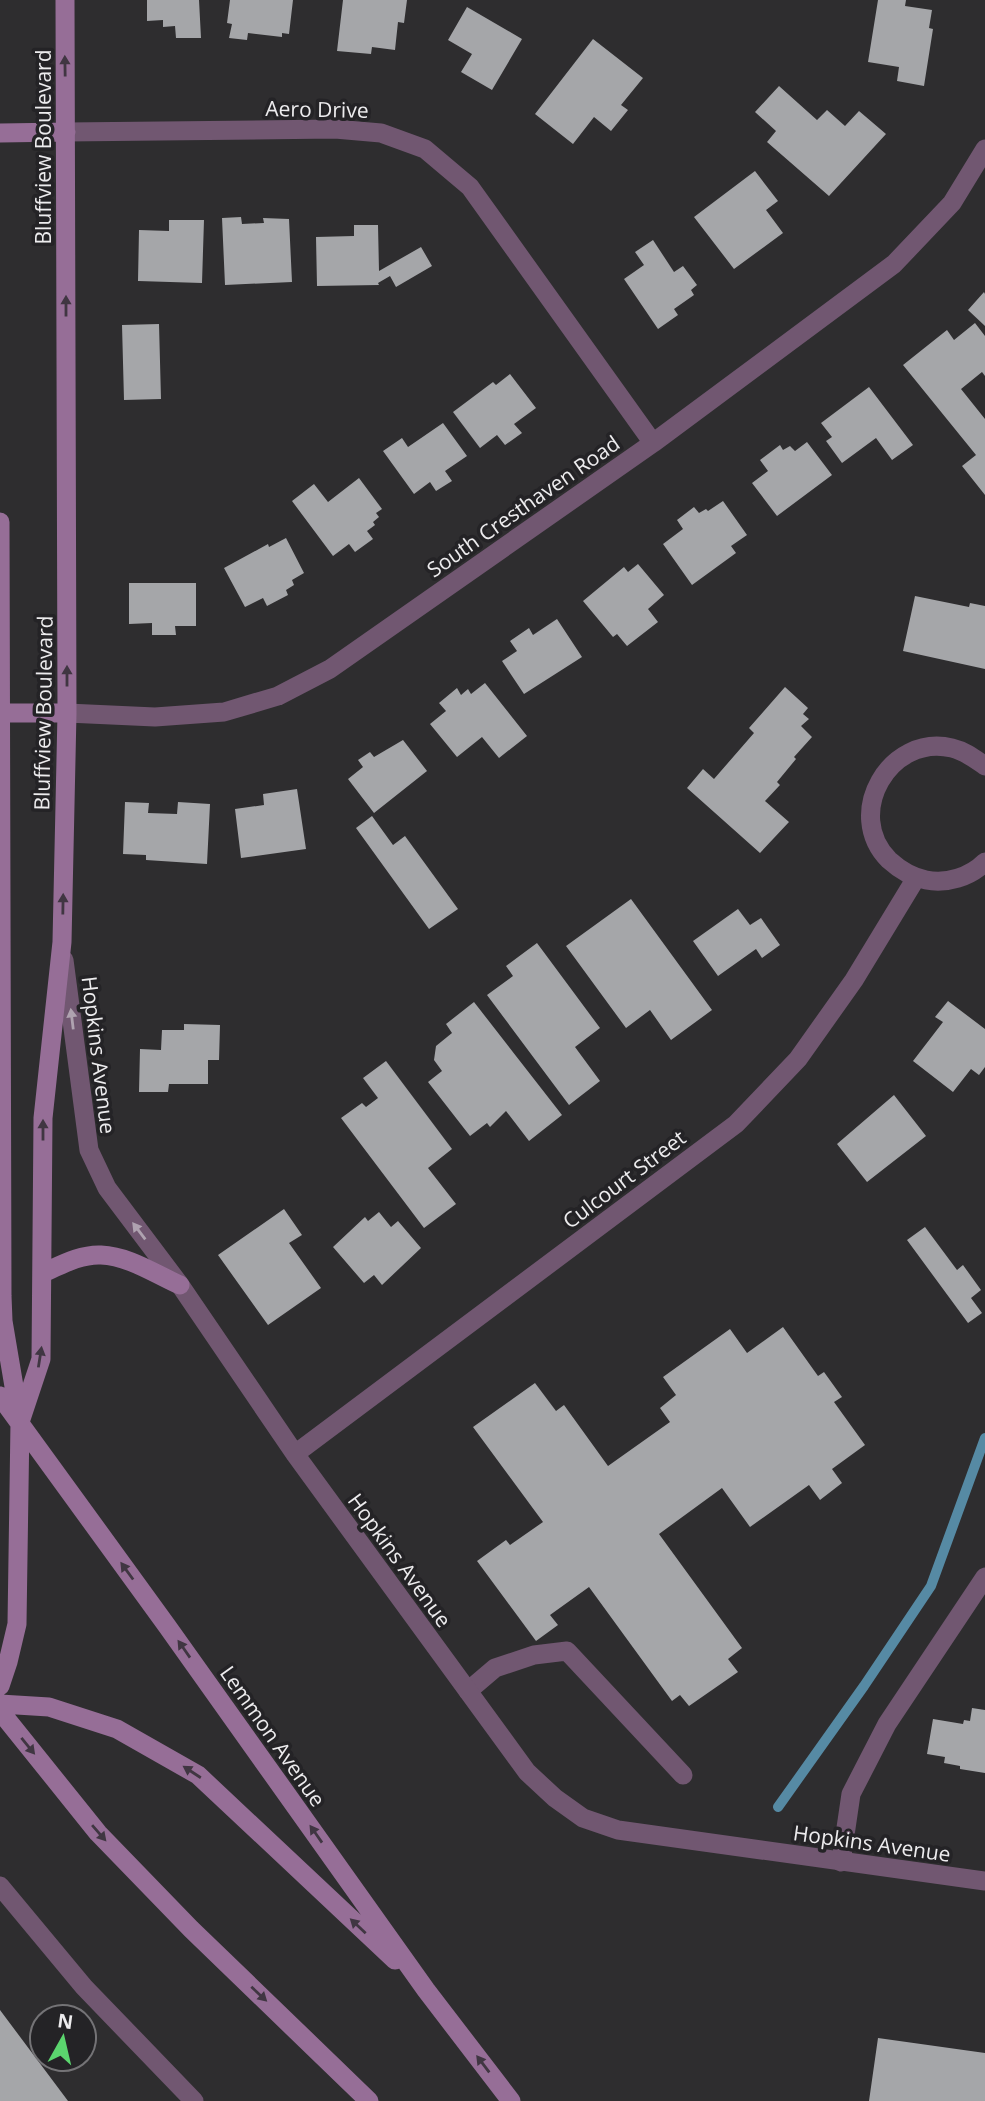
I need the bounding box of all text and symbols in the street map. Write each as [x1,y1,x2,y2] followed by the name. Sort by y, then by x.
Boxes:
[29,50,57,244] street label: Bluffview Boulevard
[59,55,71,77] one-way arrow
[265,94,369,124] street label: Aero Drive
[61,295,72,317] one-way arrow
[421,429,625,583] street label: South Cresthaven Road
[27,615,59,811] street label: Bluffview Boulevard
[61,665,73,687] one-way arrow
[57,892,69,914] one-way arrow
[75,975,123,1135] street label: Hopkins Avenue
[66,1008,77,1030] one-way arrow
[37,1119,49,1141] one-way arrow
[557,1124,691,1234] street label: Culcourt Street
[131,1222,146,1240] one-way arrow
[34,1346,45,1368] one-way arrow
[342,1488,458,1632] street label: Hopkins Avenue
[121,1562,135,1580] one-way arrow
[177,1640,191,1658] one-way arrow
[214,1660,332,1812] street label: Lemmon Avenue
[20,1736,35,1754] one-way arrow
[182,1766,201,1779] one-way arrow
[791,1818,953,1868] street label: Hopkins Avenue
[90,1824,106,1841] one-way arrow
[309,1825,323,1843] one-way arrow
[350,1918,367,1935] one-way arrow
[250,1986,267,2002] one-way arrow
[28,2003,98,2073] north arrow
[56,2007,75,2035] text: N
[476,2056,491,2074] one-way arrow

